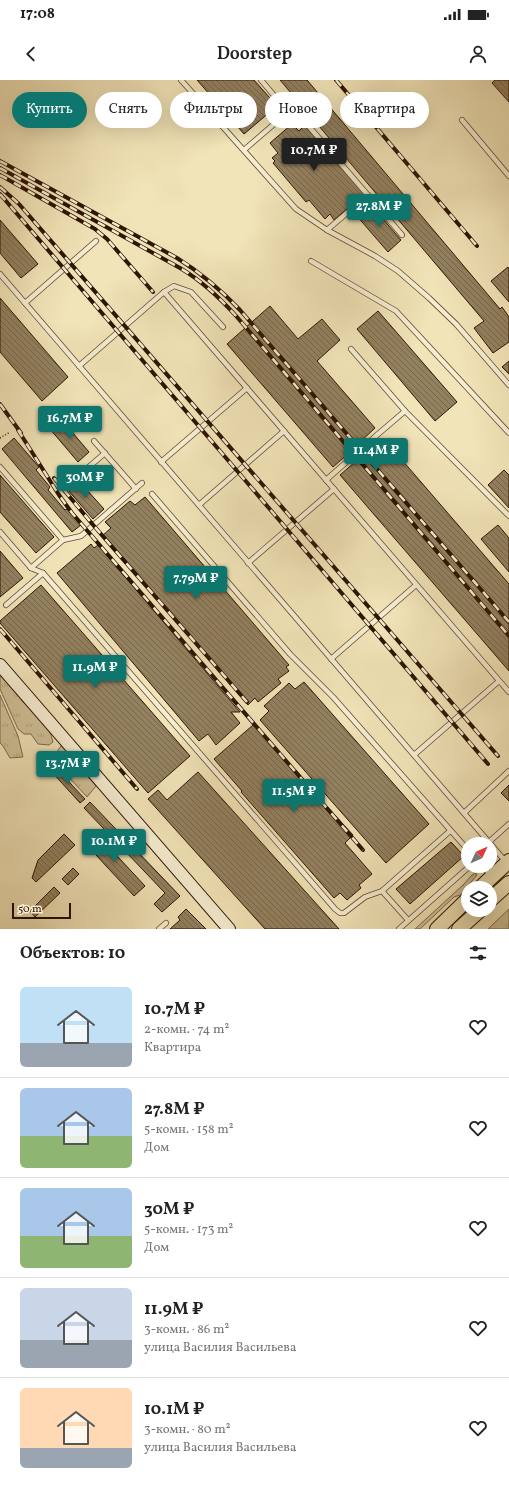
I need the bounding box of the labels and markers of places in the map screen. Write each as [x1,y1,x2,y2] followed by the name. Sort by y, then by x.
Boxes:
[277,138,351,172] pin: 10.7M ₽
[342,194,416,228] pin: 27.8M ₽
[33,406,107,440] pin: 16.7M ₽
[339,438,413,472] pin: 11.4M ₽
[57,465,113,499] pin: 30M ₽
[159,566,233,600] pin: 7.79M ₽
[58,655,132,689] pin: 11.9M ₽
[31,751,105,785] pin: 13.7M ₽
[257,779,331,813] pin: 11.5M ₽
[77,829,151,863] pin: 10.1M ₽

